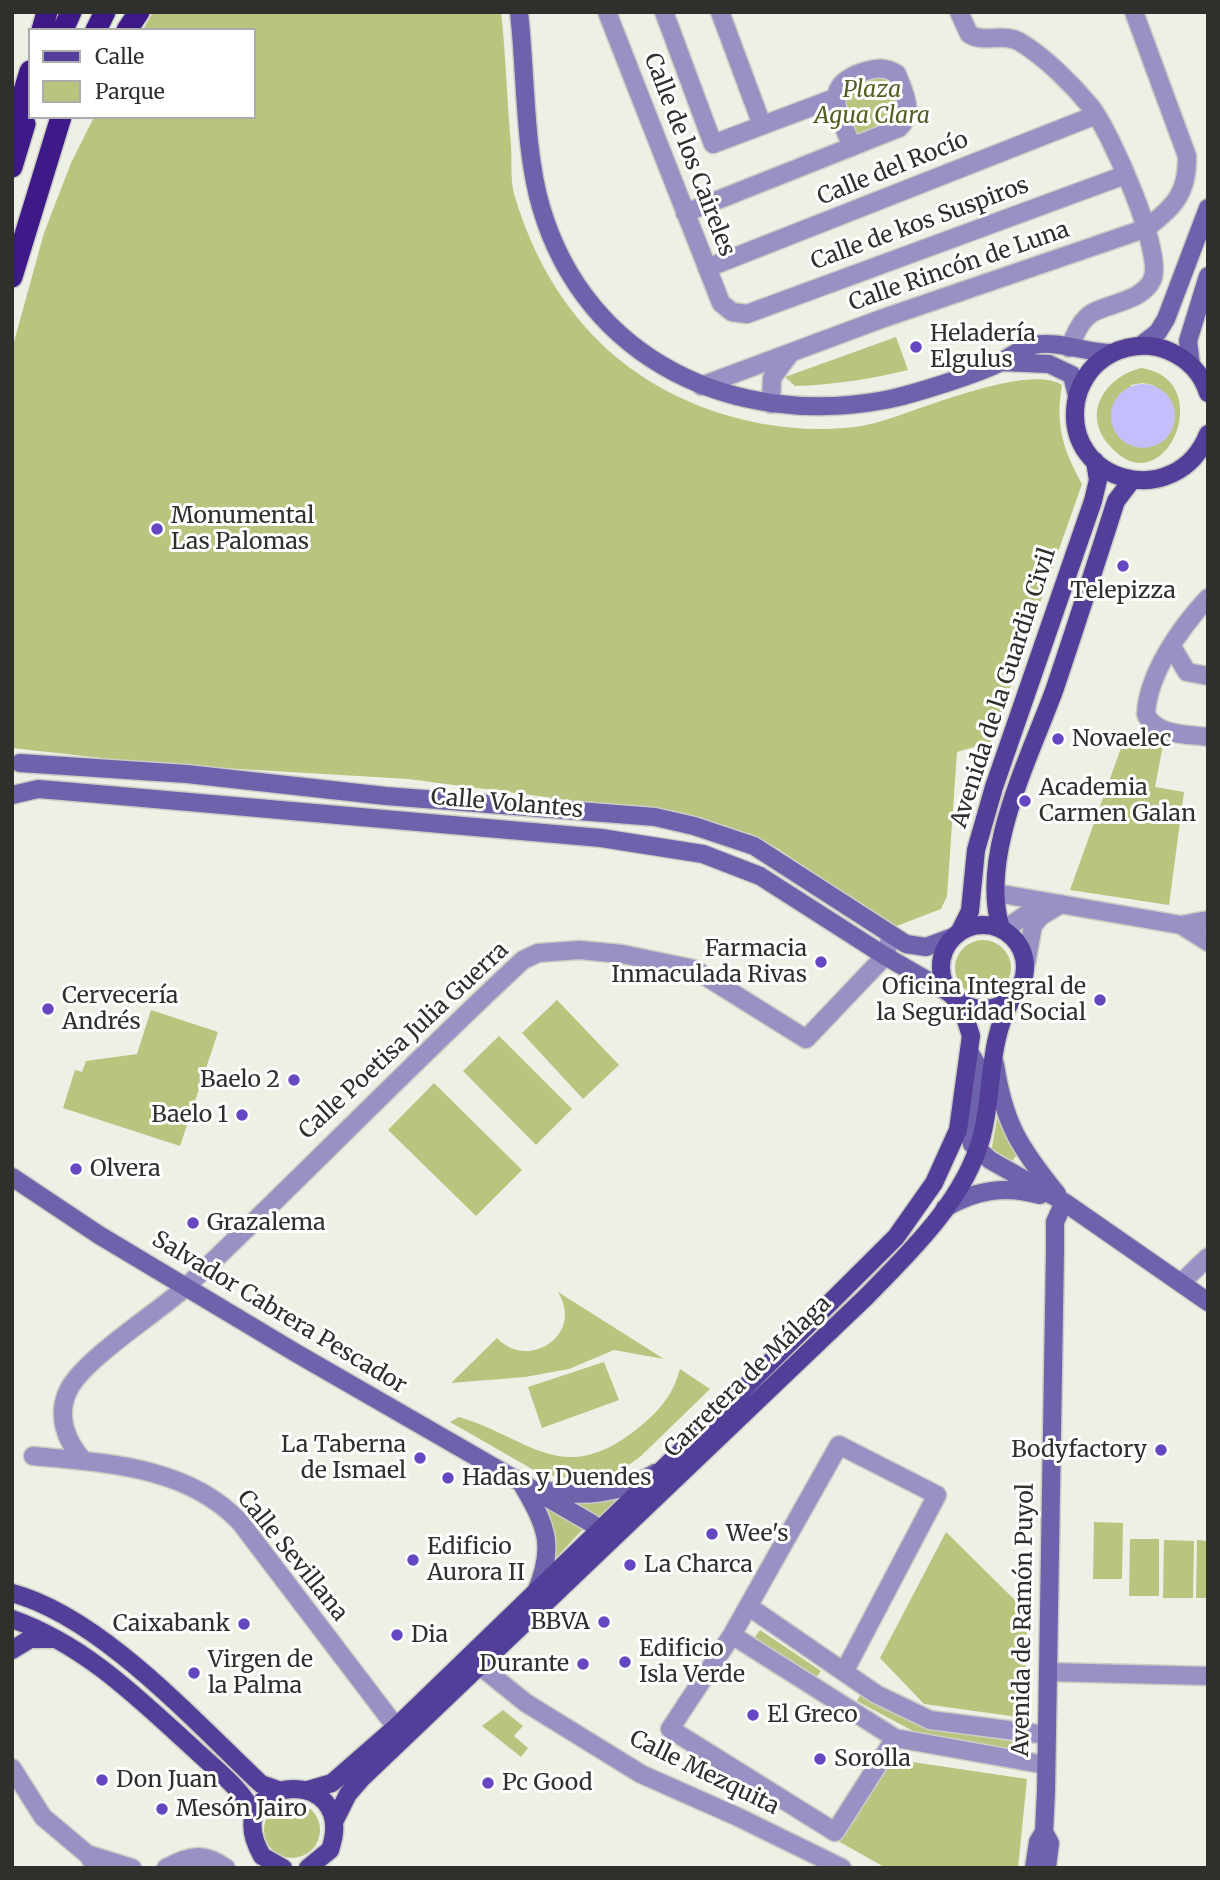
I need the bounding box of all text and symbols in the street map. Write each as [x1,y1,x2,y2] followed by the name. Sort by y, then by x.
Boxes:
[28,28,256,119] legend
[95,43,144,70] text: Calle
[638,49,740,261] street label: Calle de los Caireles
[814,76,930,130] park label: Plaza Agua Clara
[95,78,165,105] text: Parque
[814,126,972,212] street label: Calle del Rocío
[807,172,1033,276] street label: Calle de kos Suspiros
[845,216,1073,318] street label: Calle Rincón de Luna
[930,320,1036,374] place label: Heladería Elgulus
[908,339,924,355] marker: Heladería Elgulus
[171,502,314,556] place label: Monumental Las Palomas
[149,521,165,537] marker: Monumental Las Palomas
[946,545,1062,831] street label: Avenida de la Guardia Civil
[1115,558,1131,574] marker: Telepizza
[1070,577,1176,605] place label: Telepizza
[1072,725,1171,753] place label: Novaelec
[1050,731,1066,747] marker: Novaelec
[1039,774,1196,828] place label: Academia Carmen Galan
[430,784,584,824] street label: Calle Volantes
[1017,793,1033,809] marker: Academia Carmen Galan
[611,935,807,989] place label: Farmacia Inmaculada Rivas
[294,937,514,1145] street label: Calle Poetisa Julia Guerra
[813,954,829,970] marker: Farmacia Inmaculada Rivas
[877,973,1086,1027] place label: Oficina Integral de la Seguridad Social
[62,982,178,1036] place label: Cervecería Andrés
[1092,992,1108,1008] marker: Oficina Integral de la Seguridad Social
[40,1001,56,1017] marker: Cervecería Andrés
[200,1066,280,1094] place label: Baelo 2
[286,1072,302,1088] marker: Baelo 2
[151,1101,228,1129] place label: Baelo 1
[234,1107,250,1123] marker: Baelo 1
[90,1155,160,1183] place label: Olvera
[68,1161,84,1177] marker: Olvera
[207,1209,326,1237] place label: Grazalema
[185,1215,201,1231] marker: Grazalema
[147,1226,411,1400] street label: Salvador Cabrera Pescador
[659,1290,837,1464] street label: Carretera de Málaga
[281,1431,406,1485] place label: La Taberna de Ismael
[1011,1436,1147,1464] place label: Bodyfactory
[1153,1442,1169,1458] marker: Bodyfactory
[412,1450,428,1466] marker: La Taberna de Ismael
[462,1464,651,1492] place label: Hadas y Duendes
[440,1470,456,1486] marker: Hadas y Duendes
[1008,1483,1040,1757] street label: Avenida de Ramón Puyol
[231,1485,353,1627] street label: Calle Sevillana
[726,1520,789,1548] place label: Wee's
[704,1526,720,1542] marker: Wee's
[427,1533,525,1587] place label: Edificio Aurora II
[644,1551,753,1579] place label: La Charca
[405,1552,421,1568] marker: Edificio Aurora II
[622,1557,638,1573] marker: La Charca
[530,1608,590,1636] place label: BBVA
[113,1610,230,1638] place label: Caixabank
[596,1614,612,1630] marker: BBVA
[236,1616,252,1632] marker: Caixabank
[411,1621,448,1649] place label: Dia
[389,1627,405,1643] marker: Dia
[639,1635,745,1689] place label: Edificio Isla Verde
[208,1646,313,1700] place label: Virgen de la Palma
[479,1650,569,1678] place label: Durante
[617,1654,633,1670] marker: Edificio Isla Verde
[575,1656,591,1672] marker: Durante
[186,1665,202,1681] marker: Virgen de la Palma
[767,1701,858,1729] place label: El Greco
[745,1707,761,1723] marker: El Greco
[625,1725,783,1821] street label: Calle Mezquita
[834,1745,911,1773] place label: Sorolla
[812,1751,828,1767] marker: Sorolla
[116,1766,218,1794] place label: Don Juan
[502,1769,593,1797] place label: Pc Good
[94,1772,110,1788] marker: Don Juan
[480,1775,496,1791] marker: Pc Good
[176,1795,307,1823] place label: Mesón Jairo
[154,1801,170,1817] marker: Mesón Jairo

